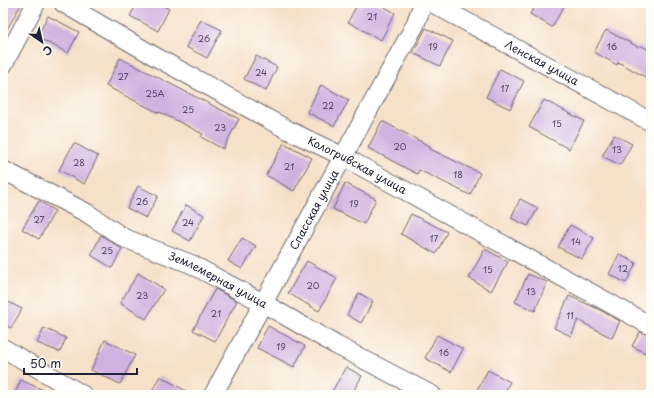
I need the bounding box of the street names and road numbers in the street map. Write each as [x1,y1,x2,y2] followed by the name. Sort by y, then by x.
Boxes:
[502,35,582,89] street label: Ленская улица
[305,132,410,198] street label: Кологривская улица
[285,166,343,253] street label: Спасская улица
[166,247,271,312] street label: Землемерная улица

